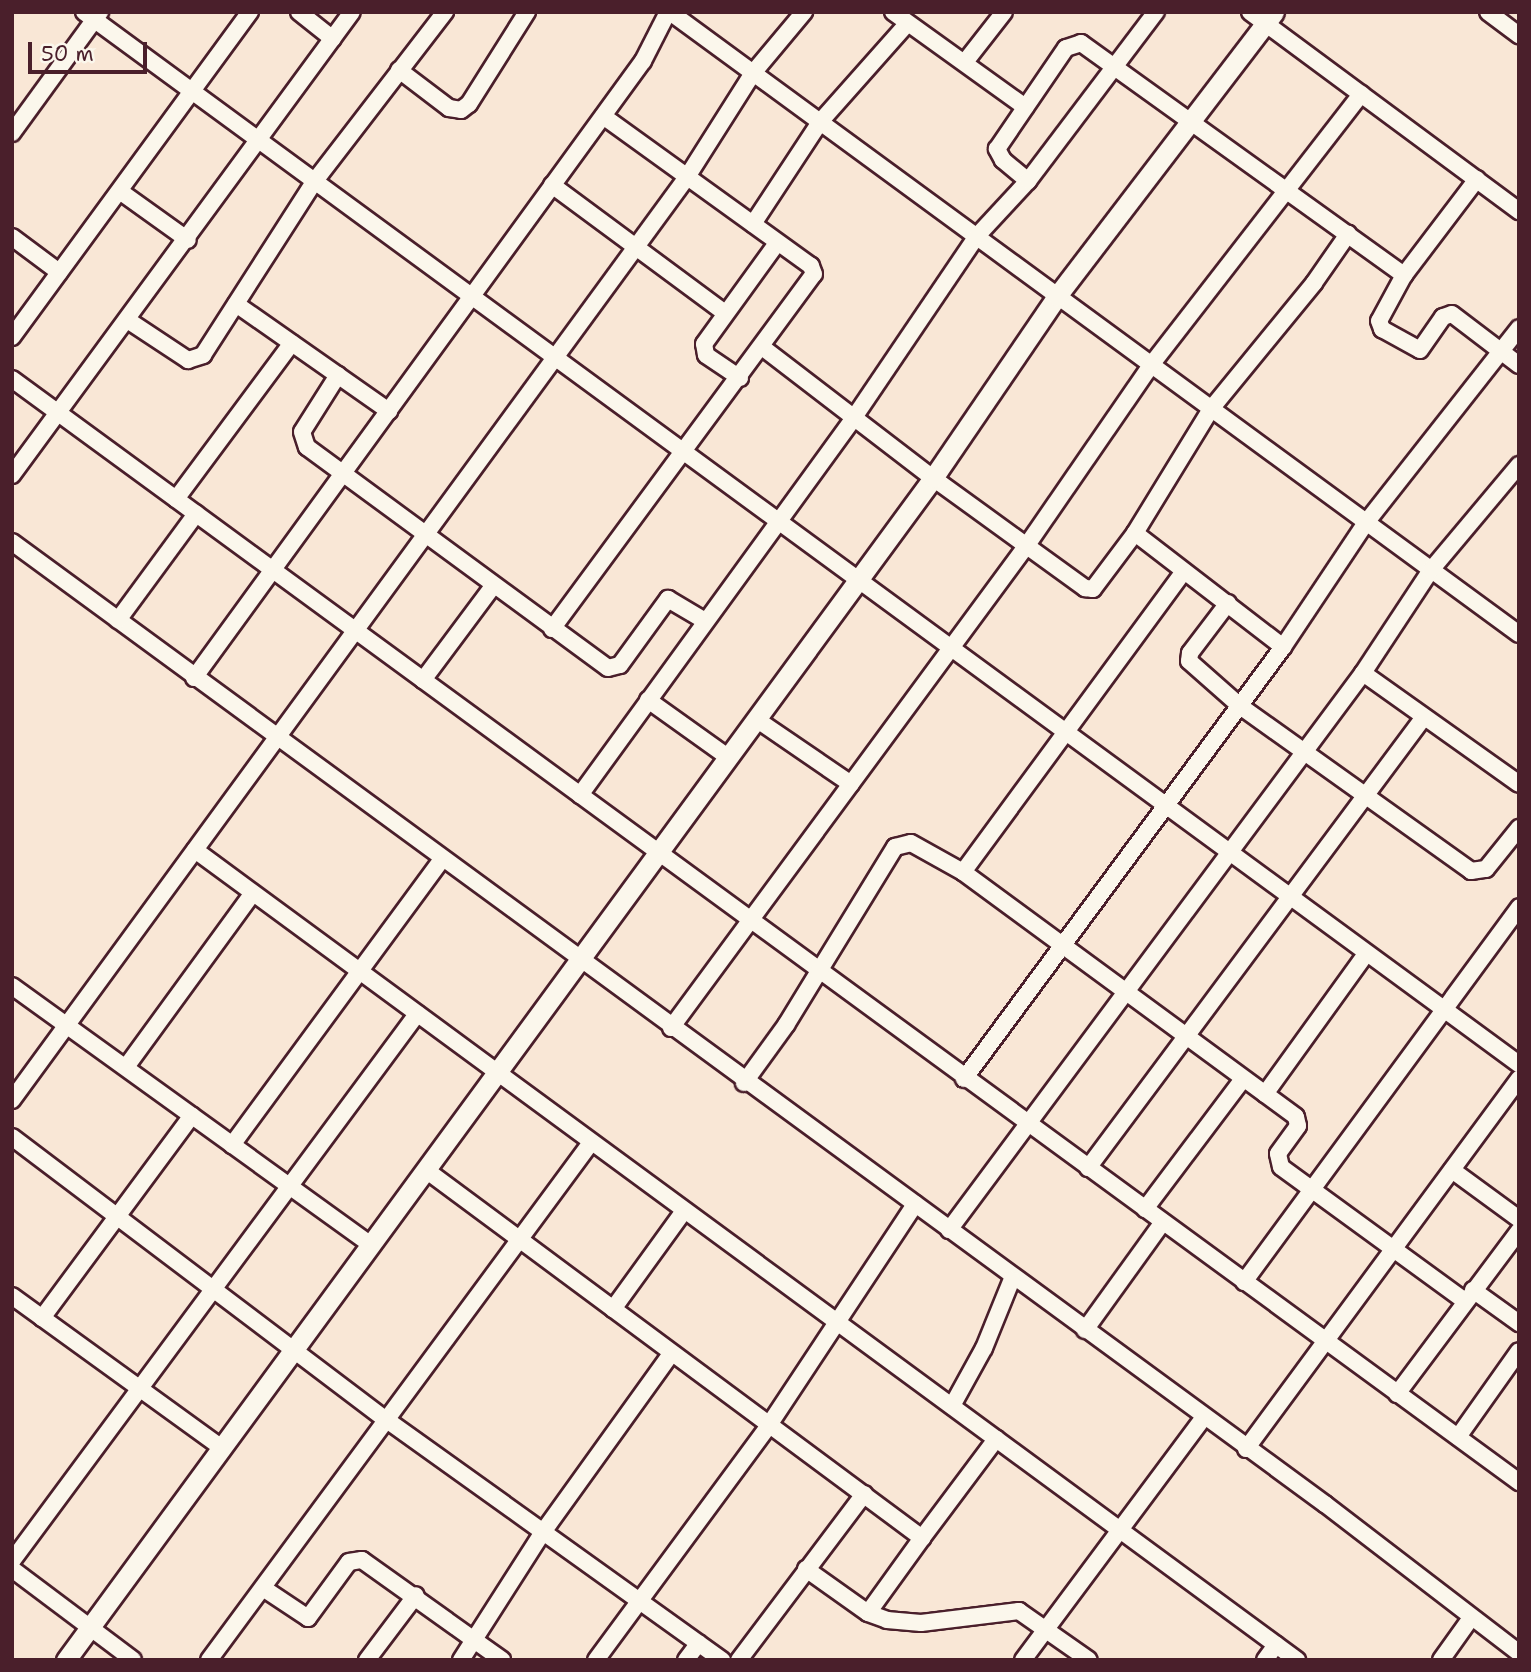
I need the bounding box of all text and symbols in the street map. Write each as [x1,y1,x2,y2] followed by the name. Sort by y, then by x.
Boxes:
[32,28,150,72] scale bar
[41,40,94,68] text: 50 m

